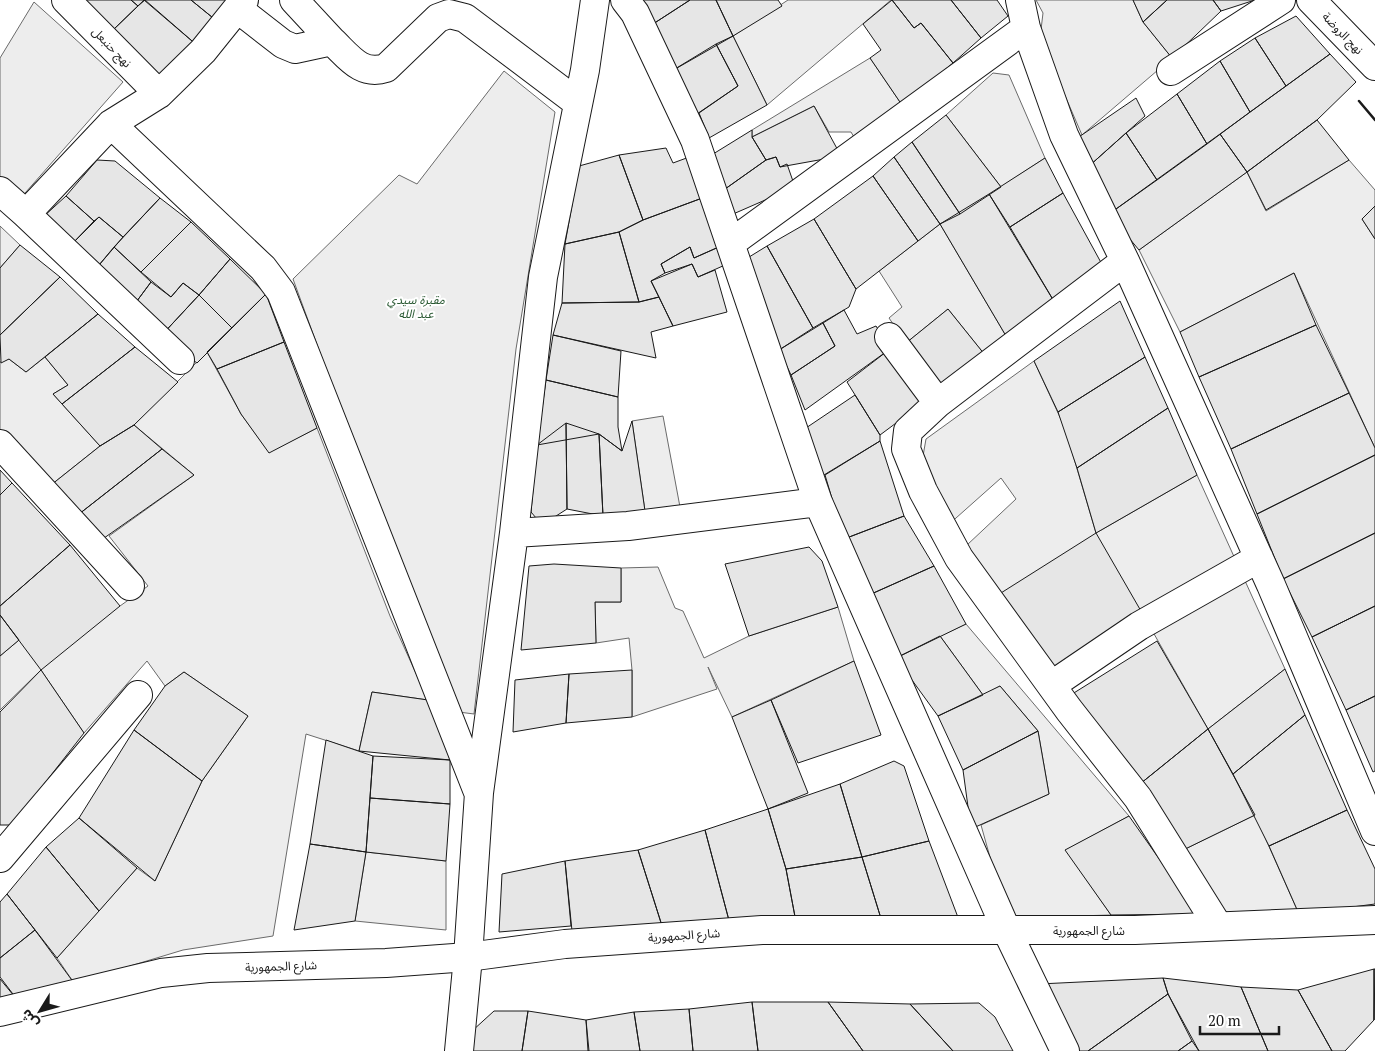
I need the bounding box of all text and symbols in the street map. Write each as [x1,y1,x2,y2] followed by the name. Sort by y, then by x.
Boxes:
[1318,9,1367,59] street label: نهج الروضة
[88,24,135,72] street label: نهج حنبعل
[387,292,446,321] park label: مقبرة سيدي عبد الله
[1053,923,1125,940] street label: شارع الجمهورية
[648,925,721,947] street label: شارع الجمهورية
[245,957,317,977] street label: شارع الجمهورية
[15,986,65,1036] north arrow
[1200,1004,1279,1036] scale bar
[16,1006,43,1033] text: ش
[1208,1010,1241,1030] text: 20 m

